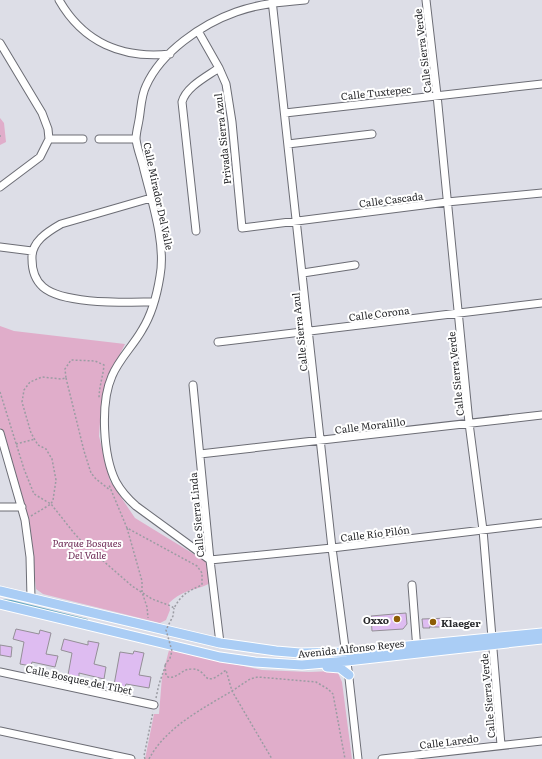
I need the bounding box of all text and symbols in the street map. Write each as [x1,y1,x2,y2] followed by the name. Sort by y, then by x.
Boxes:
[409,8,435,94] street label: Calle Sierra Verde
[340,81,412,103] street label: Calle Tuxtepec
[210,92,234,185] street label: Privada Sierra Azul
[140,141,178,251] street label: Calle Mirador Del Valle
[358,188,425,210] street label: Calle Cascada
[287,291,311,372] street label: Calle Sierra Azul
[348,302,411,324] street label: Calle Corona
[443,331,467,417] street label: Calle Sierra Verde
[334,413,406,437] street label: Calle Moralillo
[185,471,207,558] street label: Calle Sierra Linda
[340,521,411,545] street label: Calle Río Pilón
[52,535,122,562] park label: Parque Bosques Del Valle
[363,612,389,627] place label: Oxxo
[392,614,402,624] marker: Oxxo
[441,615,481,630] place label: Klaeger
[428,617,438,627] marker: Klaeger
[297,635,405,661] street label: Avenida Alfonso Reyes
[476,653,498,739] street label: Calle Sierra Verde
[24,660,134,698] street label: Calle Bosques del Tíbet
[419,730,480,752] street label: Calle Laredo

